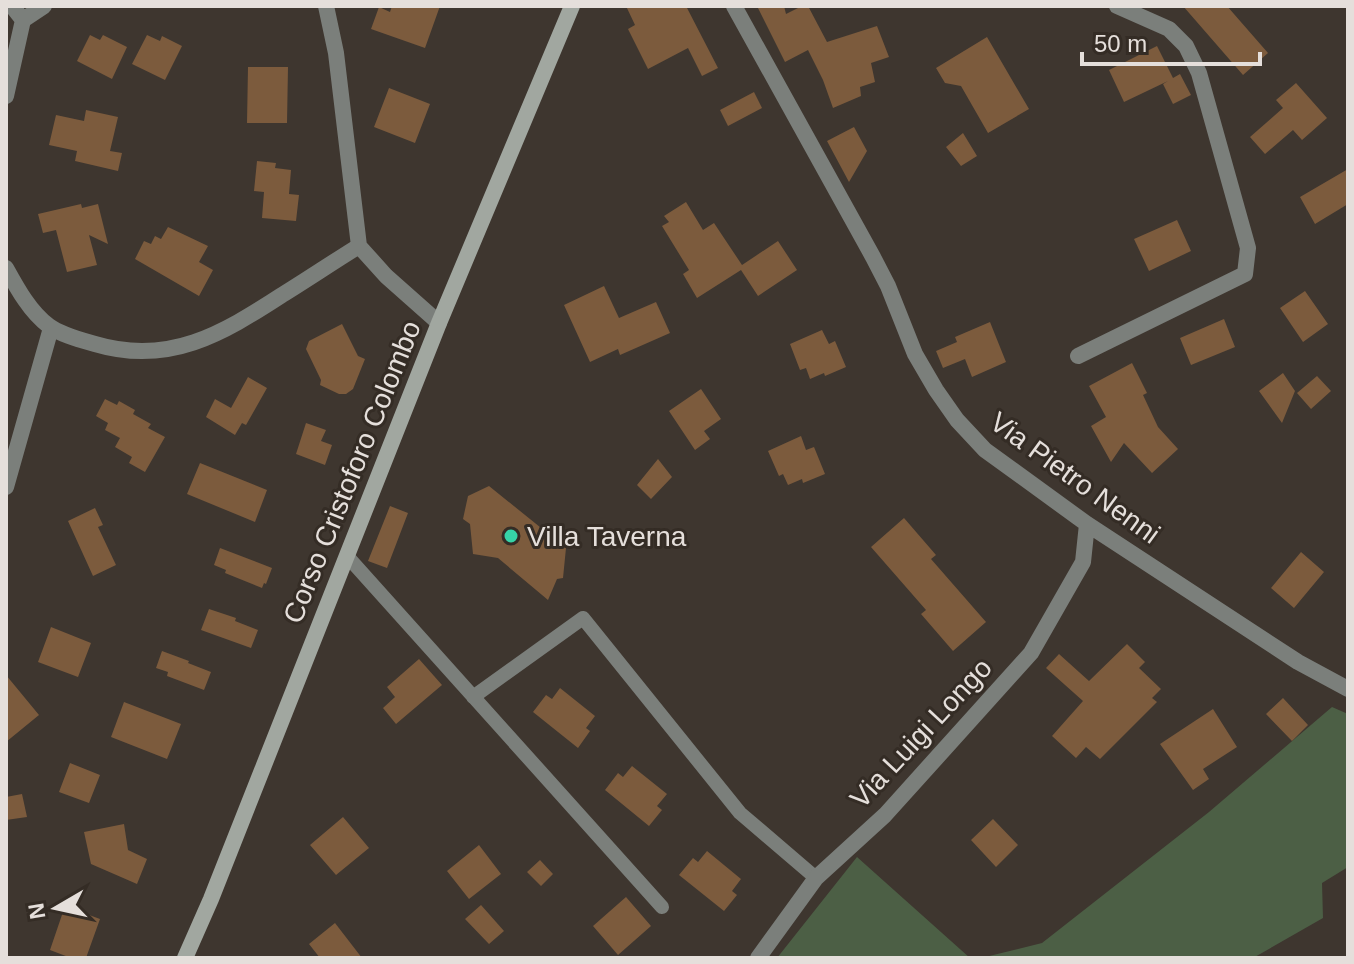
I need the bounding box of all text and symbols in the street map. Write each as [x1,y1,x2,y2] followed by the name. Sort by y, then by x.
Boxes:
[1082,16,1260,66] scale bar
[1094,30,1147,57] text: 50 m
[277,316,427,628] street label: Corso Cristoforo Colombo
[984,406,1166,550] street label: Via Pietro Nenni
[527,521,687,552] place label: Villa Taverna
[502,527,520,545] marker: Villa Taverna
[844,652,998,814] street label: Via Luigi Longo
[16,868,96,948] north arrow
[23,901,50,921] text: N

